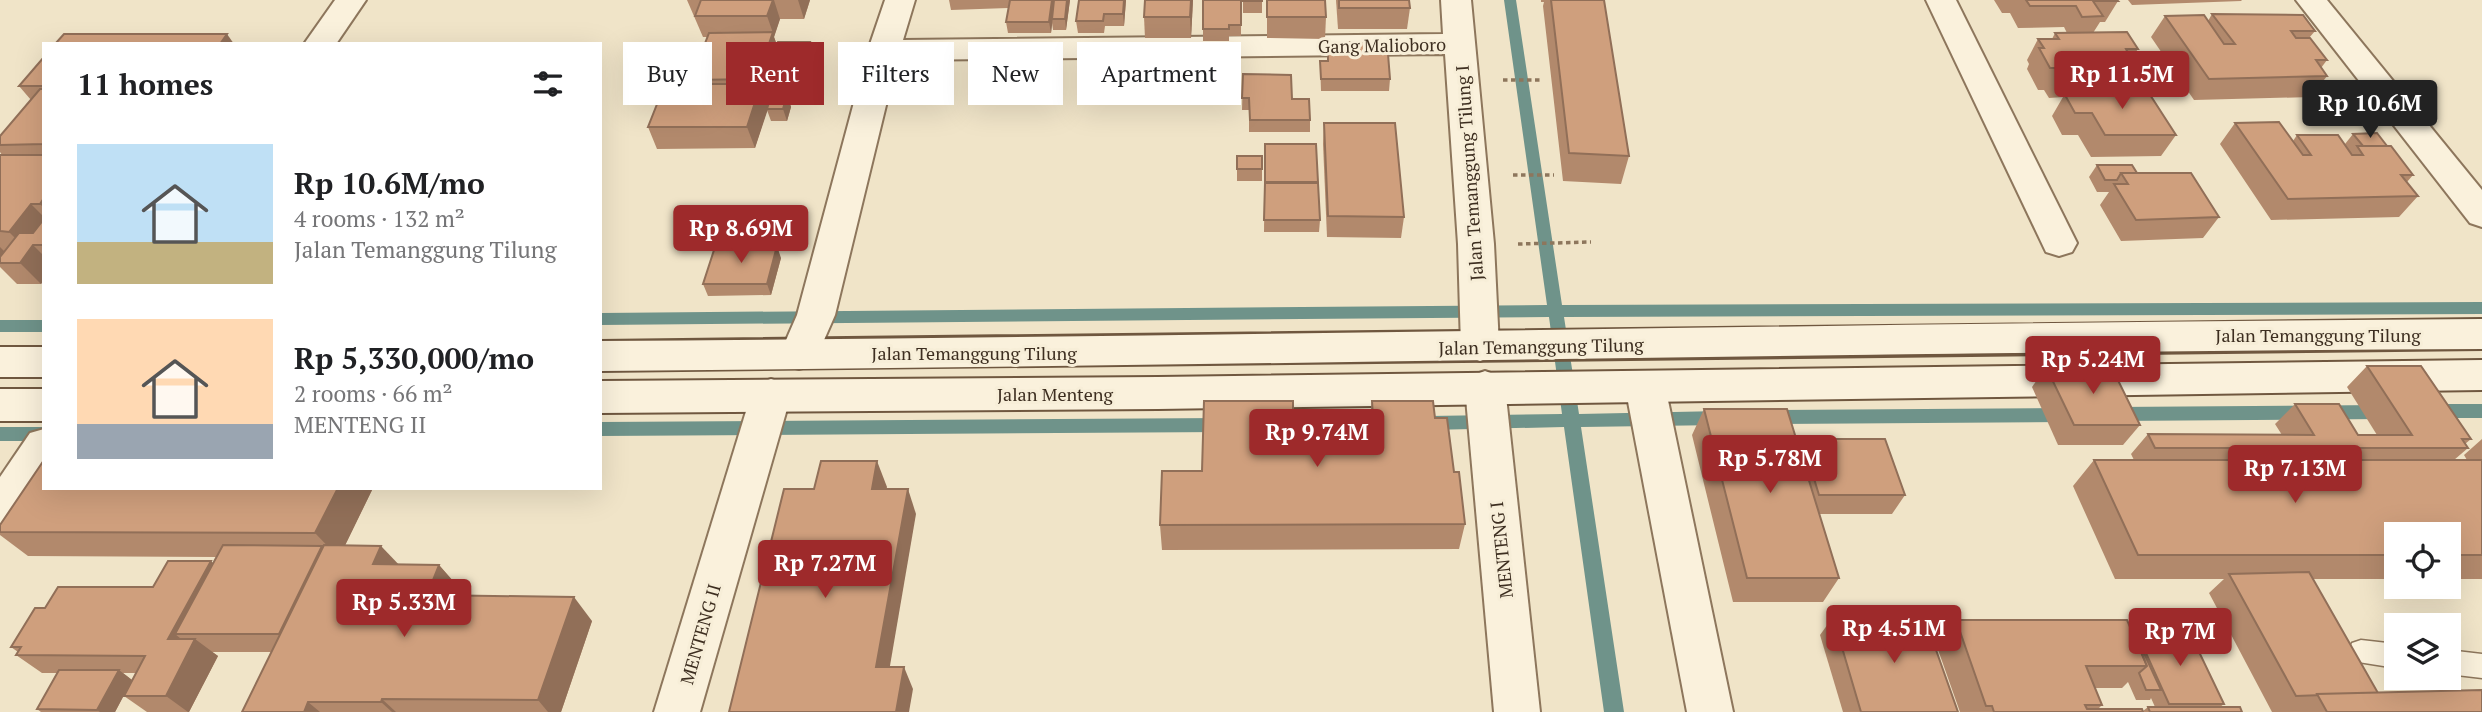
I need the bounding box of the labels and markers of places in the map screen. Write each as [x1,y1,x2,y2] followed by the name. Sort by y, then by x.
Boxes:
[2050,52,2194,111] pin: Rp 11.5M
[2298,80,2442,140] pin: Rp 10.6M
[669,205,813,265] pin: Rp 8.69M
[2021,336,2165,396] pin: Rp 5.24M
[1245,410,1389,469] pin: Rp 9.74M
[1698,435,1842,495] pin: Rp 5.78M
[2223,446,2367,505] pin: Rp 7.13M
[753,540,897,600] pin: Rp 7.27M
[332,580,476,639] pin: Rp 5.33M
[1822,606,1966,665] pin: Rp 4.51M
[2131,608,2229,668] pin: Rp 7M

